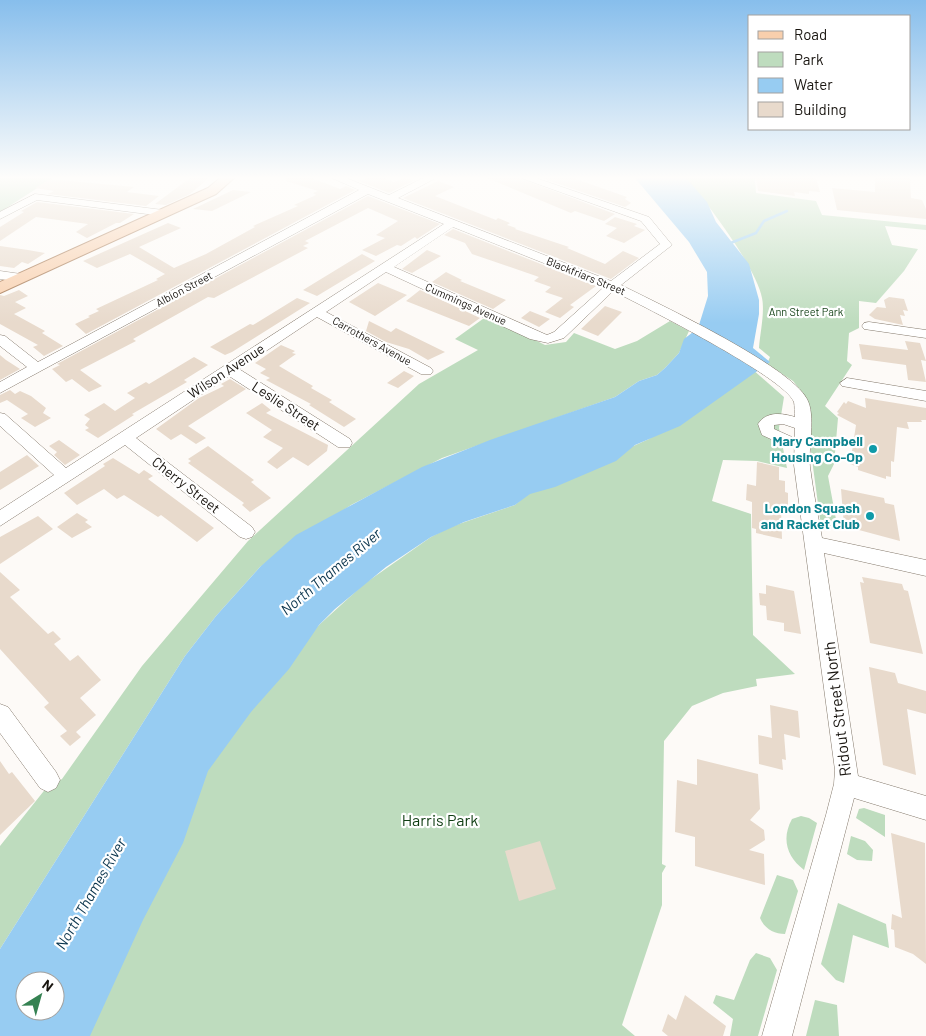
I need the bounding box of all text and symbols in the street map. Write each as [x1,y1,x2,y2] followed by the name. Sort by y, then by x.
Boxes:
[748,15,911,130] legend
[794,25,827,43] text: Road
[794,50,824,68] text: Park
[794,75,833,93] text: Water
[794,100,847,118] text: Building
[545,254,628,297] street label: Blackfriars Street
[153,268,214,309] street label: Albion Street
[423,280,509,327] street label: Cummings Avenue
[769,305,844,318] park label: Ann Street Park
[330,313,414,368] street label: Carrothers Avenue
[184,339,267,402] street label: Wilson Avenue
[249,377,323,434] street label: Leslie Street
[771,432,863,465] place label: Mary Campbell Housing Co-Op
[867,443,879,455] marker: Mary Campbell Housing Co-Op
[149,453,224,516] street label: Cherry Street
[761,499,860,532] place label: London Squash and Racket Club
[864,510,876,522] marker: London Squash and Racket Club
[277,524,385,618] water label: North Thames River
[819,640,854,778] street label: Ridout Street North
[402,810,478,829] park label: Harris Park
[51,834,130,952] water label: North Thames River
[15,971,65,1021] north arrow
[39,976,57,995] text: N

